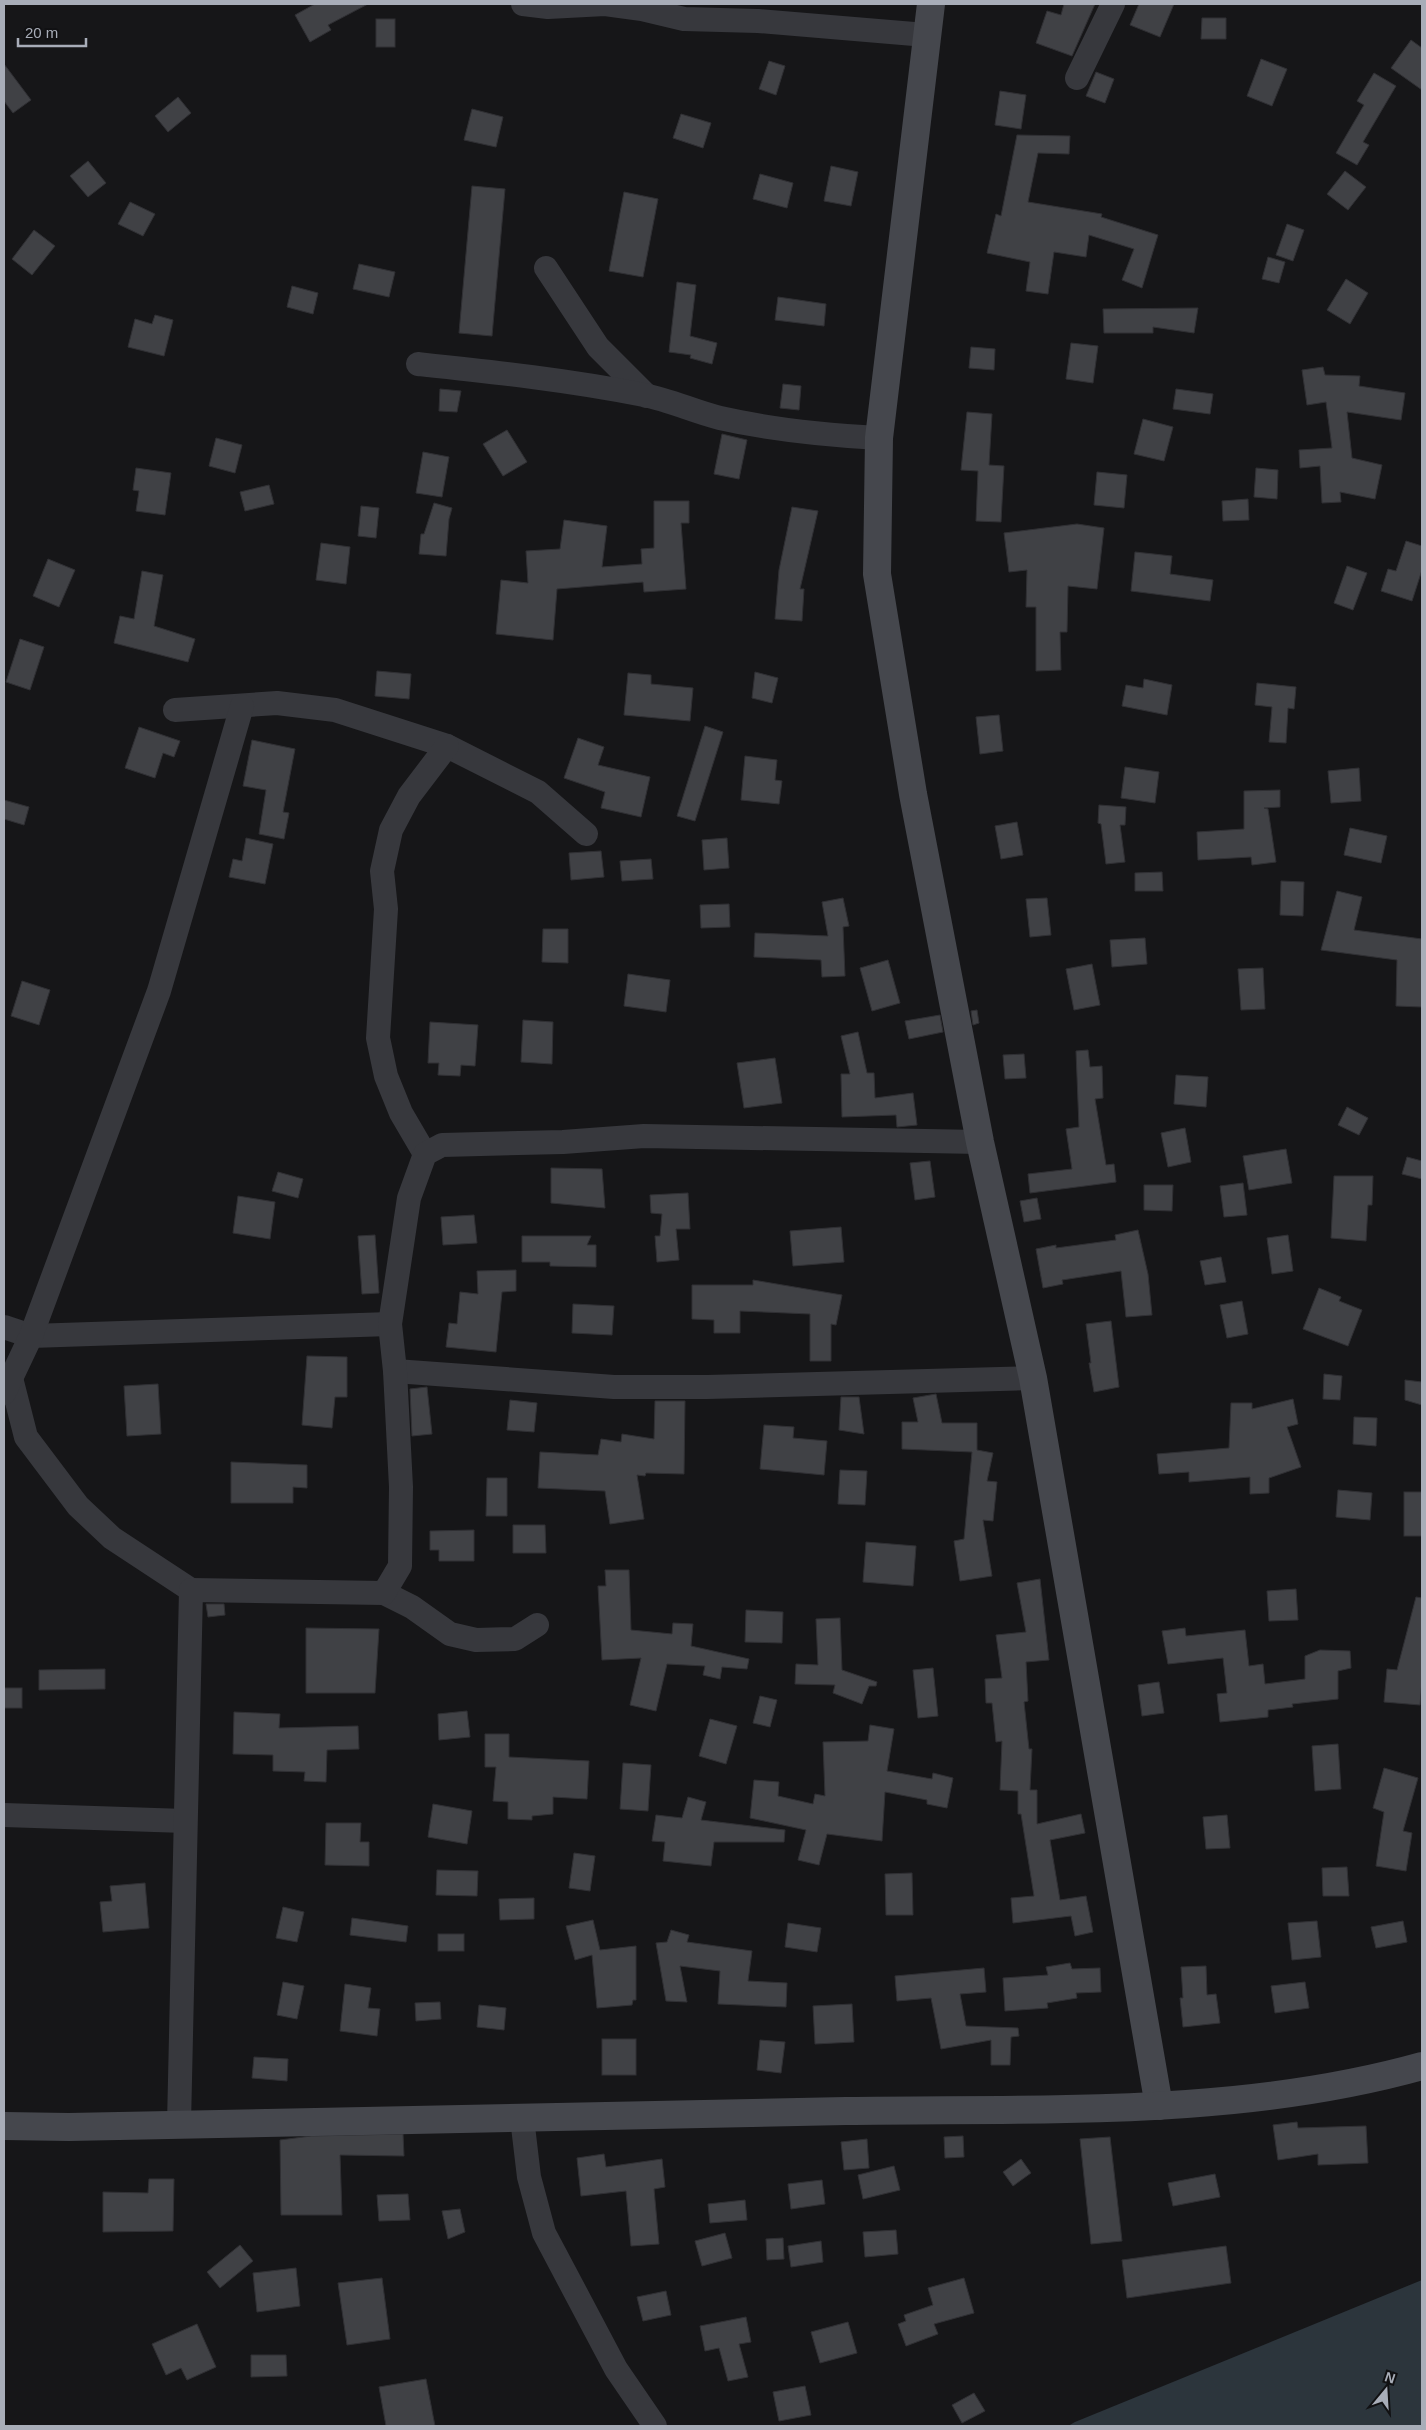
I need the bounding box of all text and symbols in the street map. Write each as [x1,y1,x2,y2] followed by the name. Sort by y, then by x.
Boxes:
[18,15,85,47] scale bar
[25,24,58,41] text: 20 m
[1361,2365,1411,2415] north arrow
[1383,2368,1397,2387] text: N

